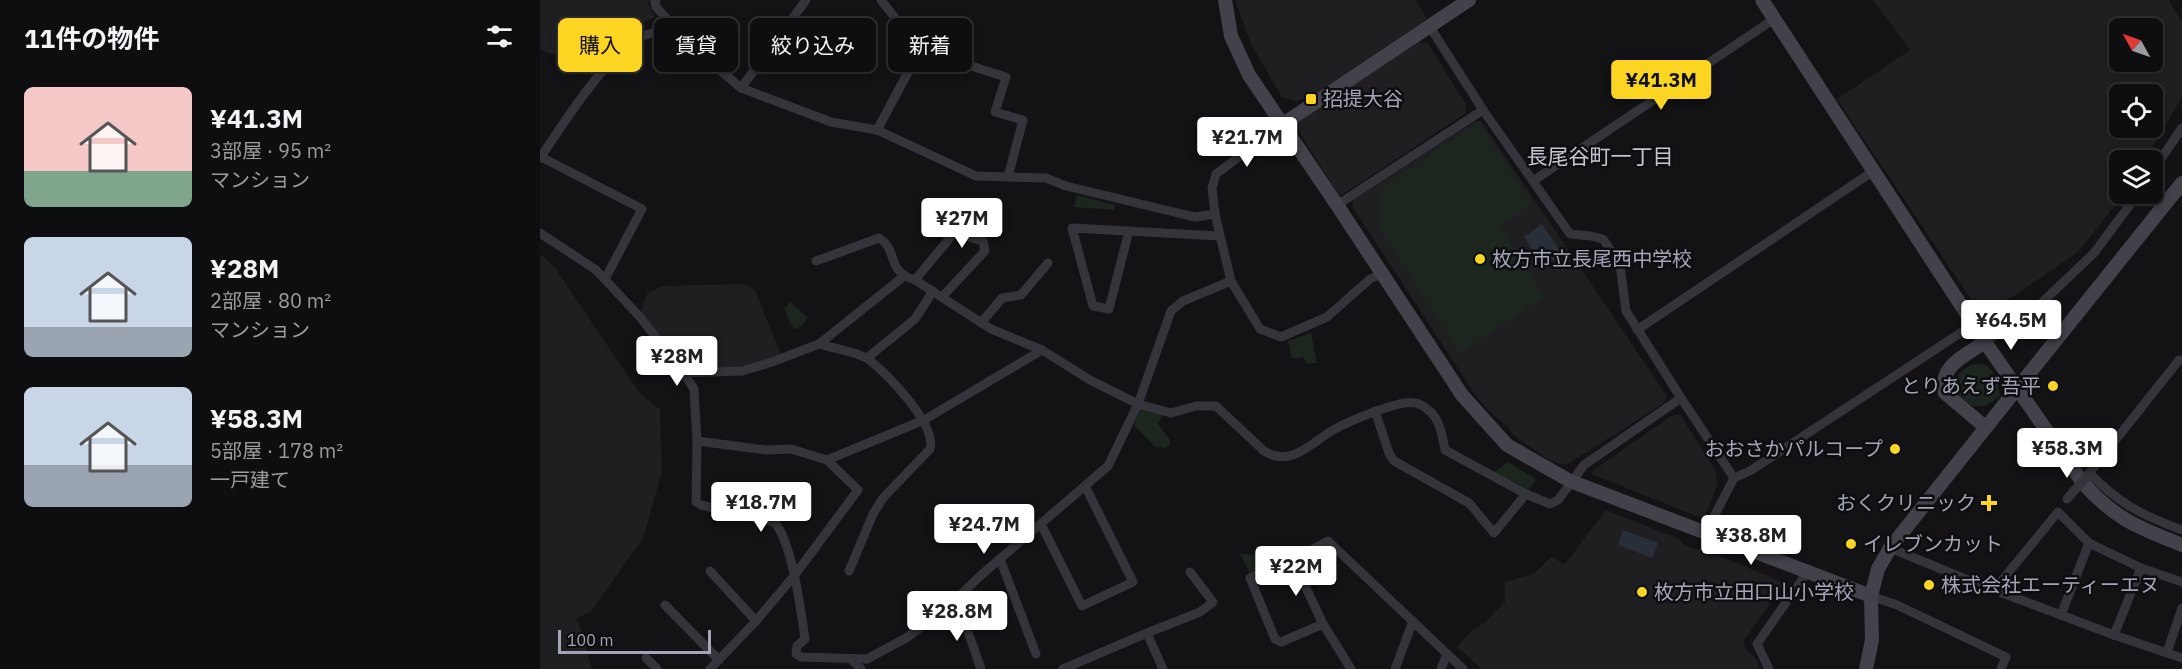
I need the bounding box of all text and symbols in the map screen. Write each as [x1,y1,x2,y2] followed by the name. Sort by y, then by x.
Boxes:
[558,18,642,72] chip: 購入
[654,18,738,72] chip: 賃貸
[750,18,876,72] chip: 絞り込み
[888,18,972,72] chip: 新着
[2109,18,2163,72] north arrow
[2109,18,2163,204] map controls
[483,20,516,53] icon: filters
[24,21,159,55] text: 11件の物件
[1612,60,1710,111] pin: ¥41.3M
[1625,66,1697,93] text: ¥41.3M
[2109,84,2163,138] button: locate
[1323,85,1403,112] place label: 招提大谷
[1304,92,1318,106] marker: 招提大谷
[210,101,303,135] text: ¥41.3M
[72,111,144,183] icon: home
[1198,117,1296,168] pin: ¥21.7M
[1211,123,1283,150] text: ¥21.7M
[210,137,331,164] text: 3部屋 · 95 m²
[1527,142,1674,170] district label: 長尾谷町一丁目
[2109,150,2163,204] button: layers
[210,166,310,193] text: マンション
[926,198,998,249] pin: ¥27M
[935,204,989,231] text: ¥27M
[1492,245,1692,272] place label: 枚方市立長尾西中学校
[210,251,279,285] text: ¥28M
[1473,252,1487,266] marker: 枚方市立長尾西中学校
[72,261,144,333] icon: home
[210,287,331,314] text: 2部屋 · 80 m²
[1962,300,2060,351] pin: ¥64.5M
[1975,306,2047,333] text: ¥64.5M
[210,316,310,343] text: マンション
[641,336,713,387] pin: ¥28M
[650,342,704,369] text: ¥28M
[1901,372,2041,399] place label: とりあえず吾平
[2046,379,2060,393] marker: とりあえず吾平
[210,401,303,435] text: ¥58.3M
[72,411,144,483] icon: home
[2018,428,2116,479] pin: ¥58.3M
[2031,434,2103,461] text: ¥58.3M
[1705,435,1883,462] place label: おおさかパルコープ
[210,437,343,464] text: 5部屋 · 178 m²
[1888,442,1902,456] marker: おおさかパルコープ
[210,466,290,493] text: 一戸建て
[712,482,810,533] pin: ¥18.7M
[725,488,797,515] text: ¥18.7M
[1836,489,1976,516] place label: おくクリニック
[1980,494,1998,512] marker: おくクリニック
[935,504,1033,555] pin: ¥24.7M
[948,510,1020,537] text: ¥24.7M
[1702,515,1800,566] pin: ¥38.8M
[1715,521,1787,548] text: ¥38.8M
[1863,530,2003,557] place label: イレブンカット
[1844,537,1858,551] marker: イレブンカット
[1260,546,1332,597] pin: ¥22M
[1269,552,1323,579] text: ¥22M
[1941,571,2160,598] place label: 株式会社エーティーエヌ
[1654,578,1854,605] place label: 枚方市立田口山小学校
[1922,578,1936,592] marker: 株式会社エーティーエヌ
[1635,585,1649,599] marker: 枚方市立田口山小学校
[908,591,1006,642] pin: ¥28.8M
[921,597,993,624] text: ¥28.8M
[558,627,711,654] scale bar
[567,630,614,650] text: 100 m

